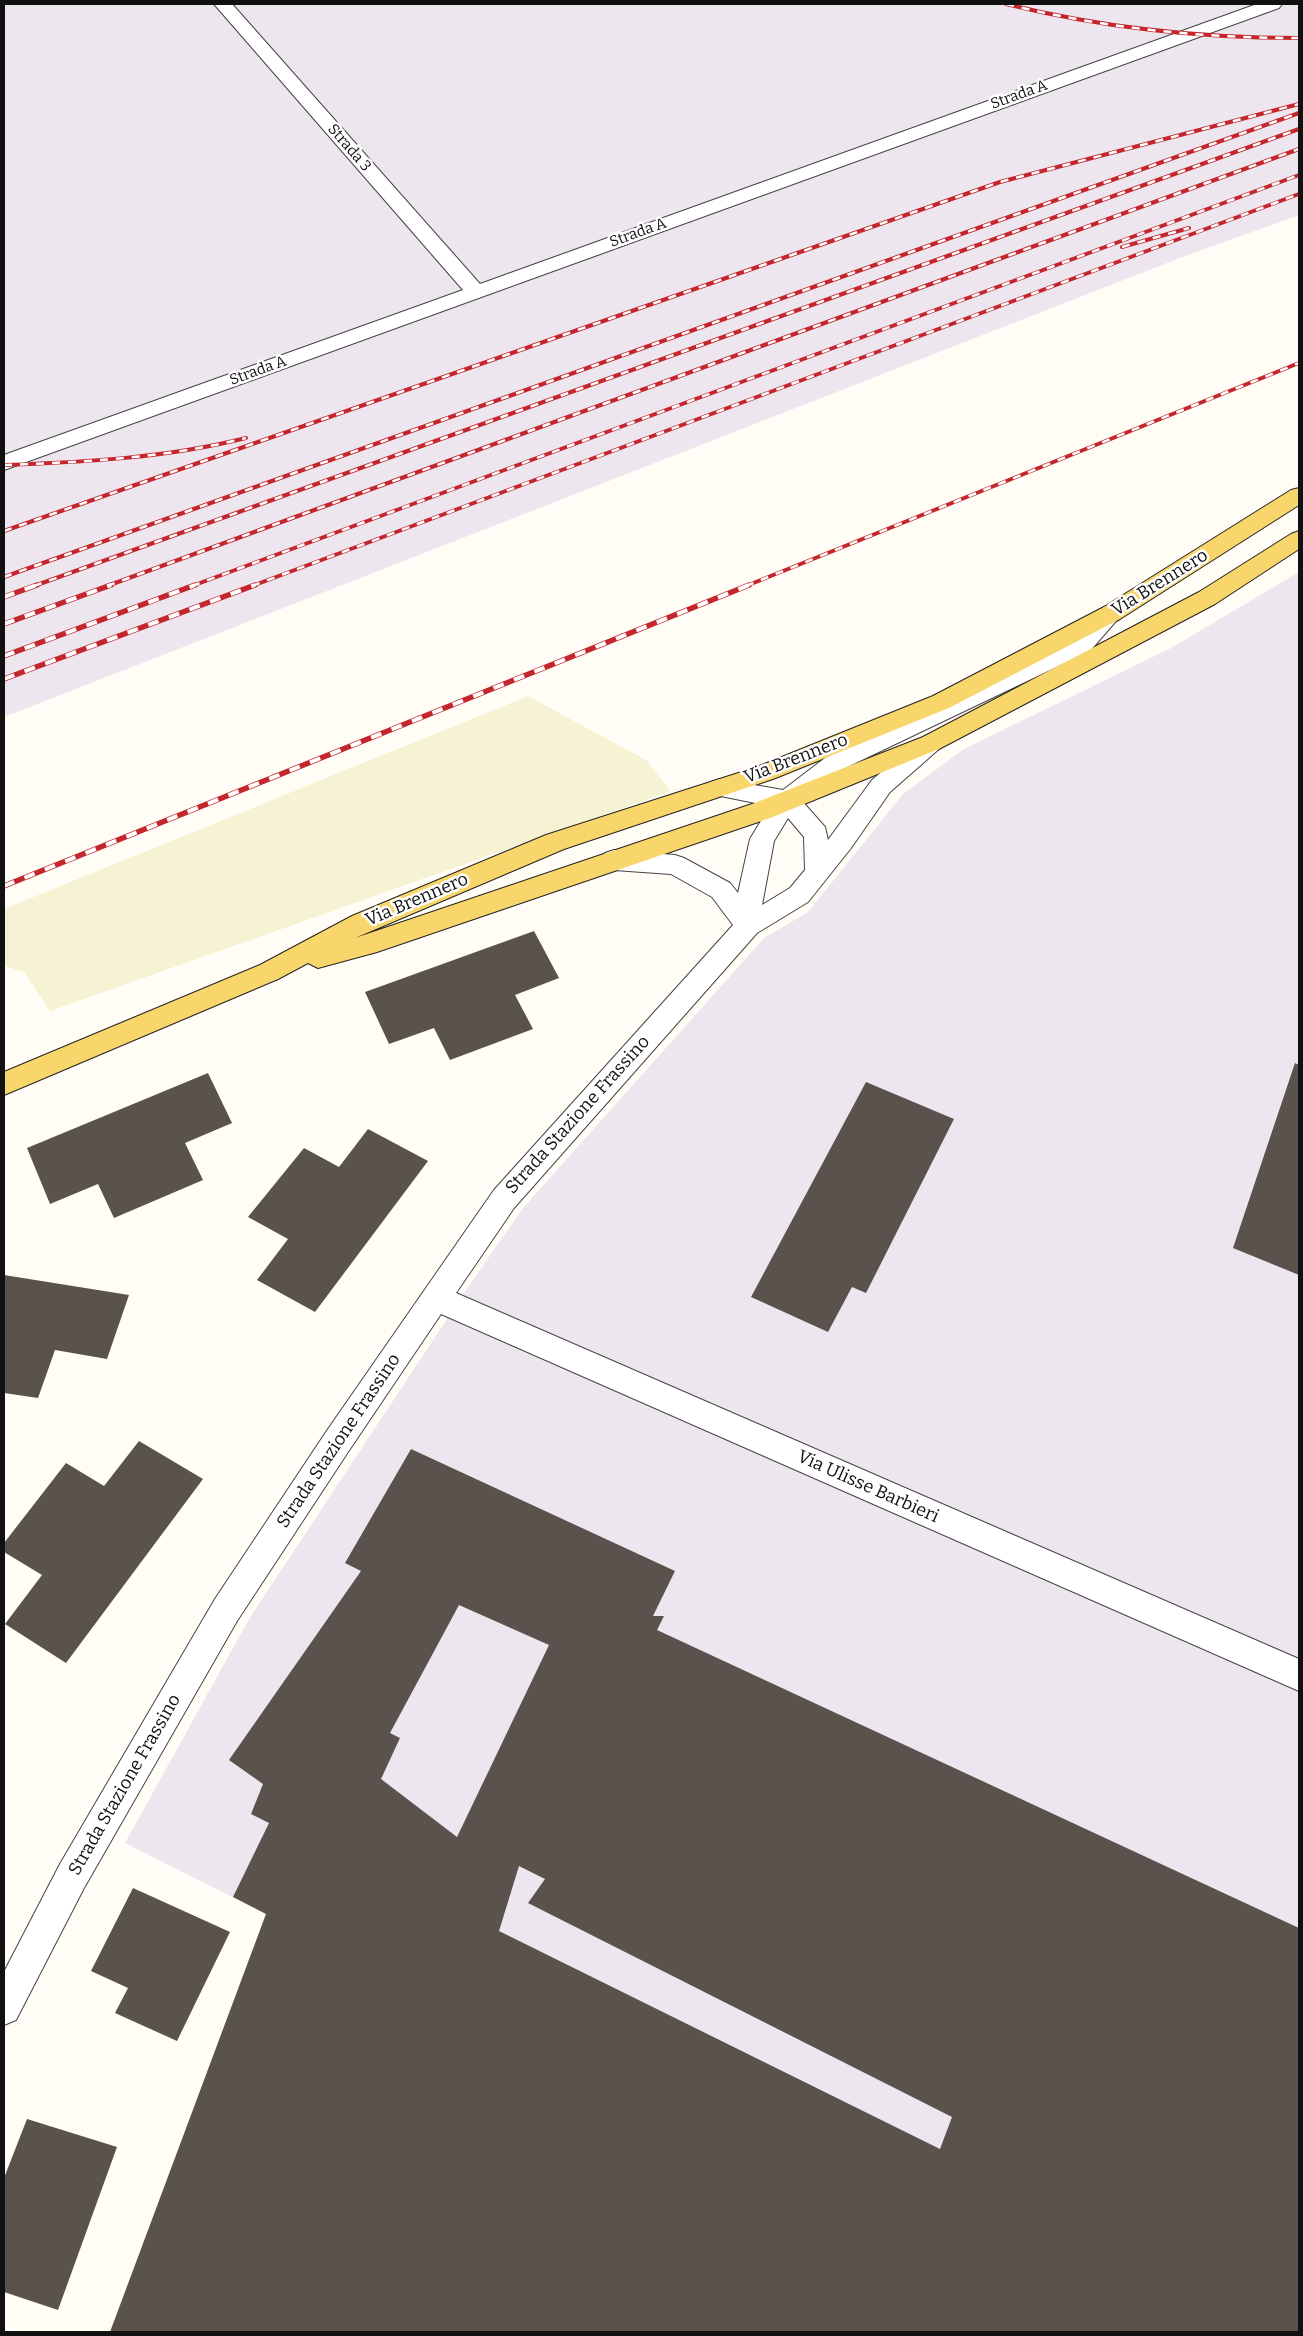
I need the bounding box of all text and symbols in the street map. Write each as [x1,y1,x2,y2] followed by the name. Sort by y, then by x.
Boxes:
[988,76,1050,114] street label: Strada A
[323,121,375,175] street label: Strada 3
[607,214,669,252] street label: Strada A
[227,352,289,390] street label: Strada A
[1108,545,1212,621] street label: Via Brennero
[741,729,851,789] street label: Via Brennero
[362,869,472,931] street label: Via Brennero
[501,1031,655,1199] street label: Strada Stazione Frassino
[273,1350,405,1532] street label: Strada Stazione Frassino
[794,1446,942,1528] street label: Via Ulisse Barbieri
[64,1691,186,1879] street label: Strada Stazione Frassino

